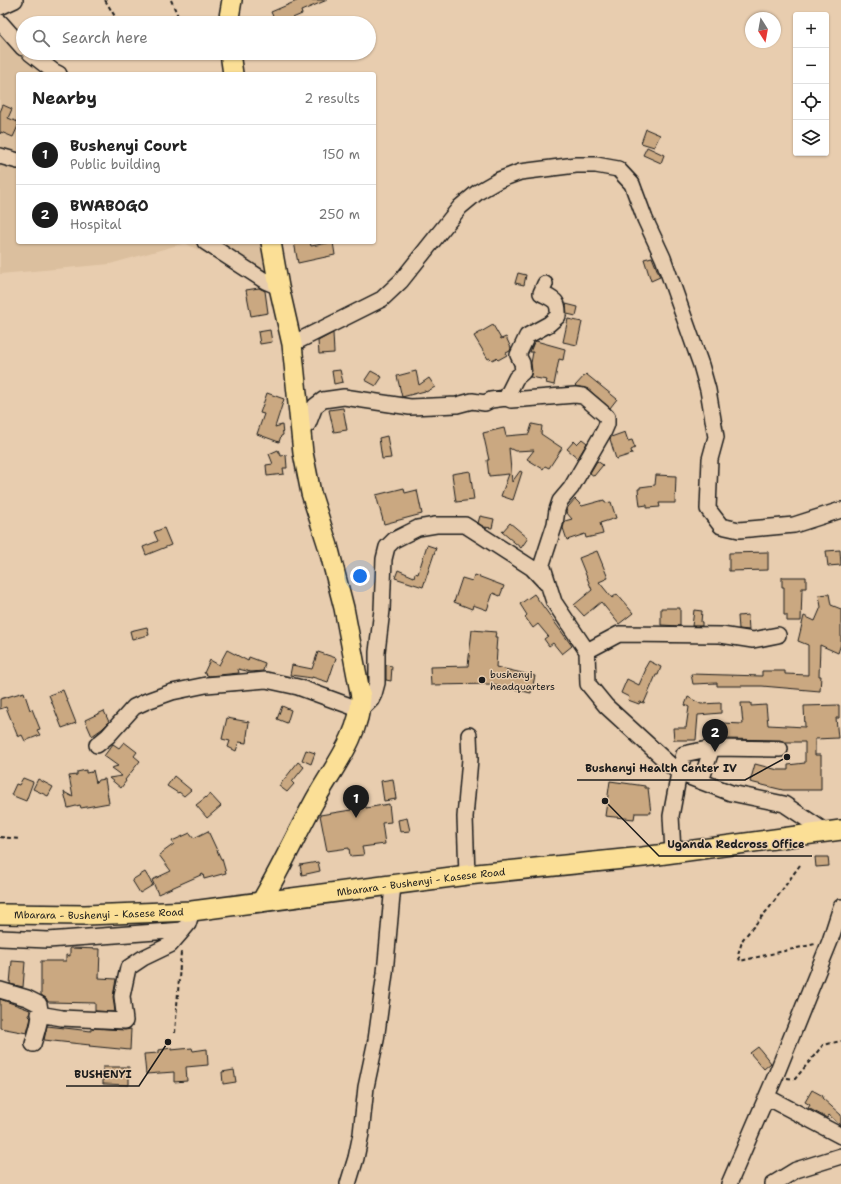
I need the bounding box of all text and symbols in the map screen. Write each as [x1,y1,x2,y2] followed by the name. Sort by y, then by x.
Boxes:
[745,12,781,48] north arrow
[793,12,829,156] map controls
[793,12,829,48] button: +
[16,16,376,60] search box
[30,27,52,49] icon: search
[62,28,148,48] text: Search here
[793,48,829,84] button: −
[793,84,829,120] button: locate
[32,87,97,109] text: Nearby
[304,90,360,107] text: 2 results
[793,120,829,156] button: layers
[70,136,187,156] text: Bushenyi Court
[42,146,48,163] text: 1
[322,146,360,163] text: 150 m
[70,156,161,173] text: Public building
[70,196,149,216] text: BWABOGO
[40,206,50,223] text: 2
[319,206,360,223] text: 250 m
[70,216,121,233] text: Hospital
[350,566,370,586] your location
[490,668,555,693] place label: bushenyi headquarters
[477,675,487,685] marker: bushenyi headquarters
[702,719,728,752] pin: 2
[577,757,745,780] callout: Bushenyi Health Center IV
[585,761,737,776] text: Bushenyi Health Center IV
[343,785,369,818] pin: 1
[659,833,812,856] callout: Uganda Redcross Office
[667,837,805,852] text: Uganda Redcross Office
[336,865,507,899] street label: Mbarara - Bushenyi - Kasese Road
[14,905,185,922] street label: Mbarara - Bushenyi - Kasese Road
[66,1063,139,1086] callout: BUSHENYI
[74,1067,132,1082] text: BUSHENYI

